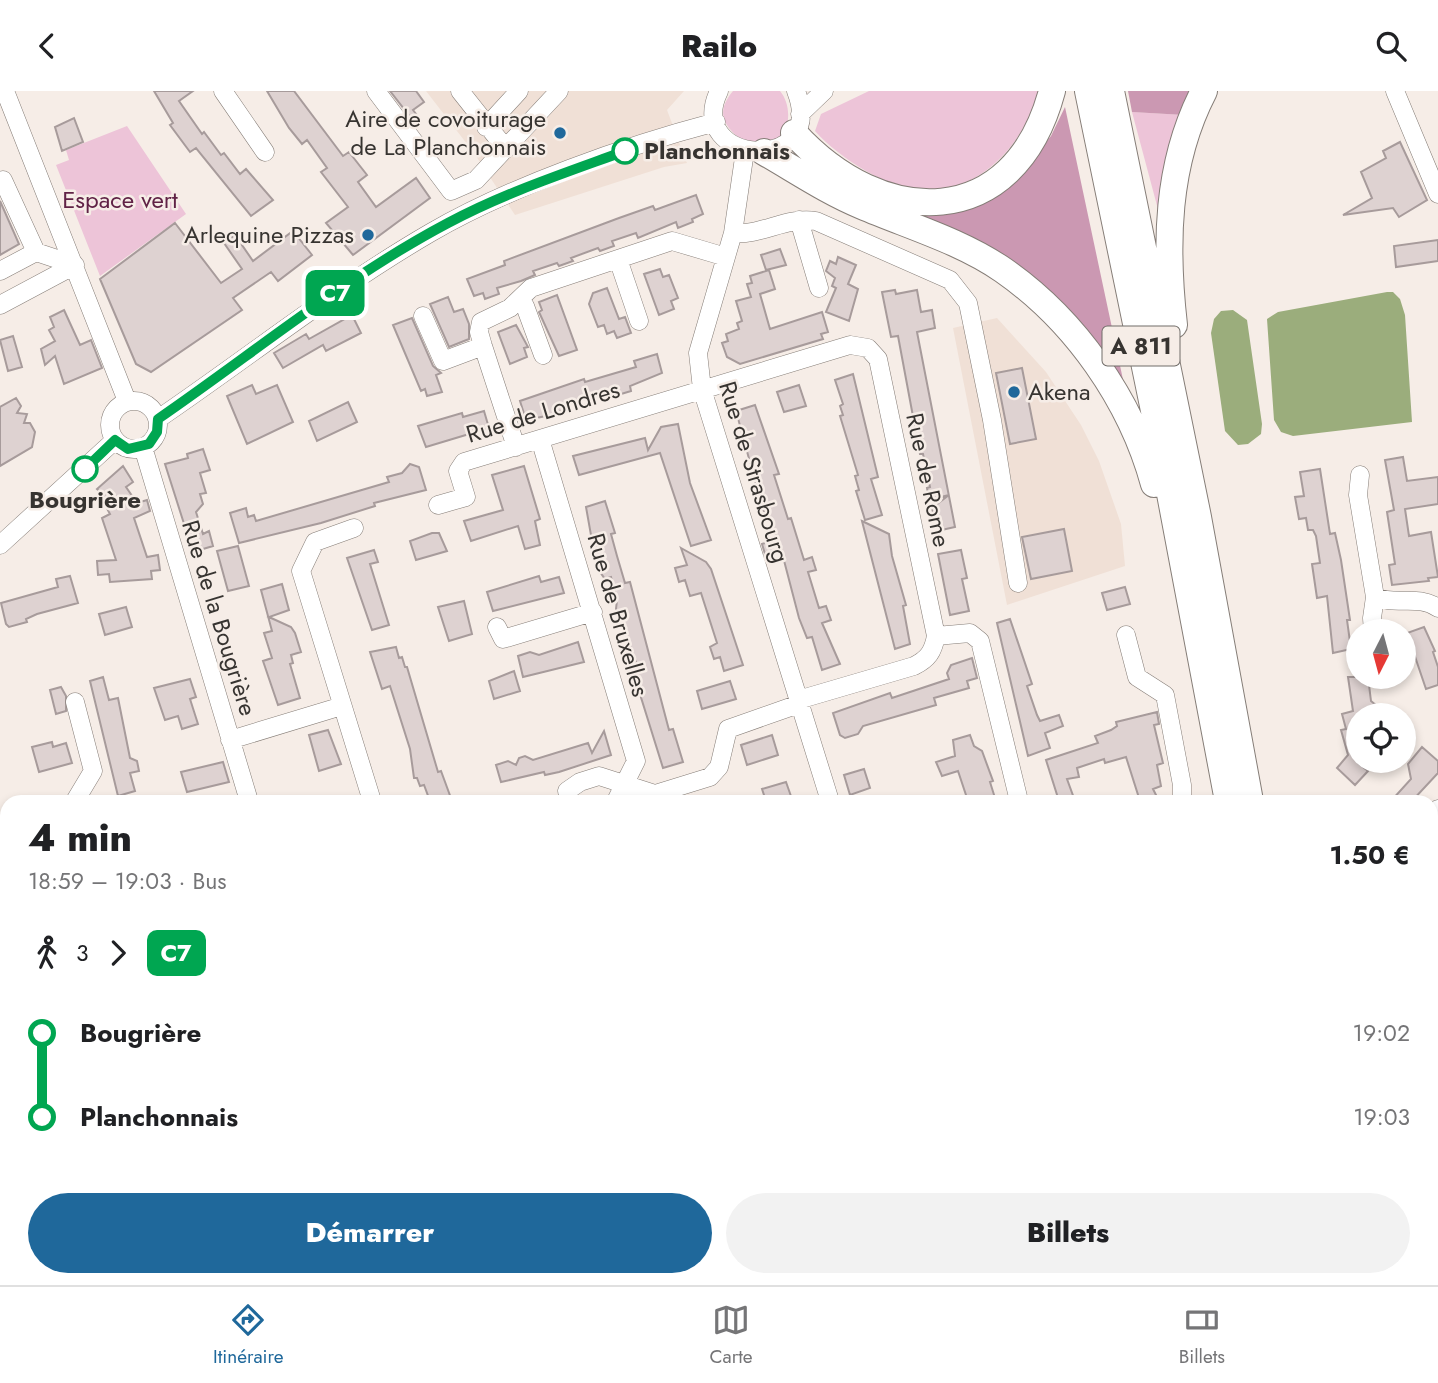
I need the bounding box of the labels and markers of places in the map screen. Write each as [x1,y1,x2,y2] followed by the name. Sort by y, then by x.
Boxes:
[345,101,546,164] place label: Aire de covoiturage de La Planchonnais
[552,125,568,141] marker: Aire de covoiturage de La Planchonnais
[644,133,790,168] place label: Planchonnais
[612,138,638,164] marker: Planchonnais
[184,217,354,252] place label: Arlequine Pizzas
[360,227,376,243] marker: Arlequine Pizzas
[1028,374,1091,409] place label: Akena
[1006,384,1022,400] marker: Akena
[72,456,98,482] marker: Bougrière
[29,482,141,517] place label: Bougrière

